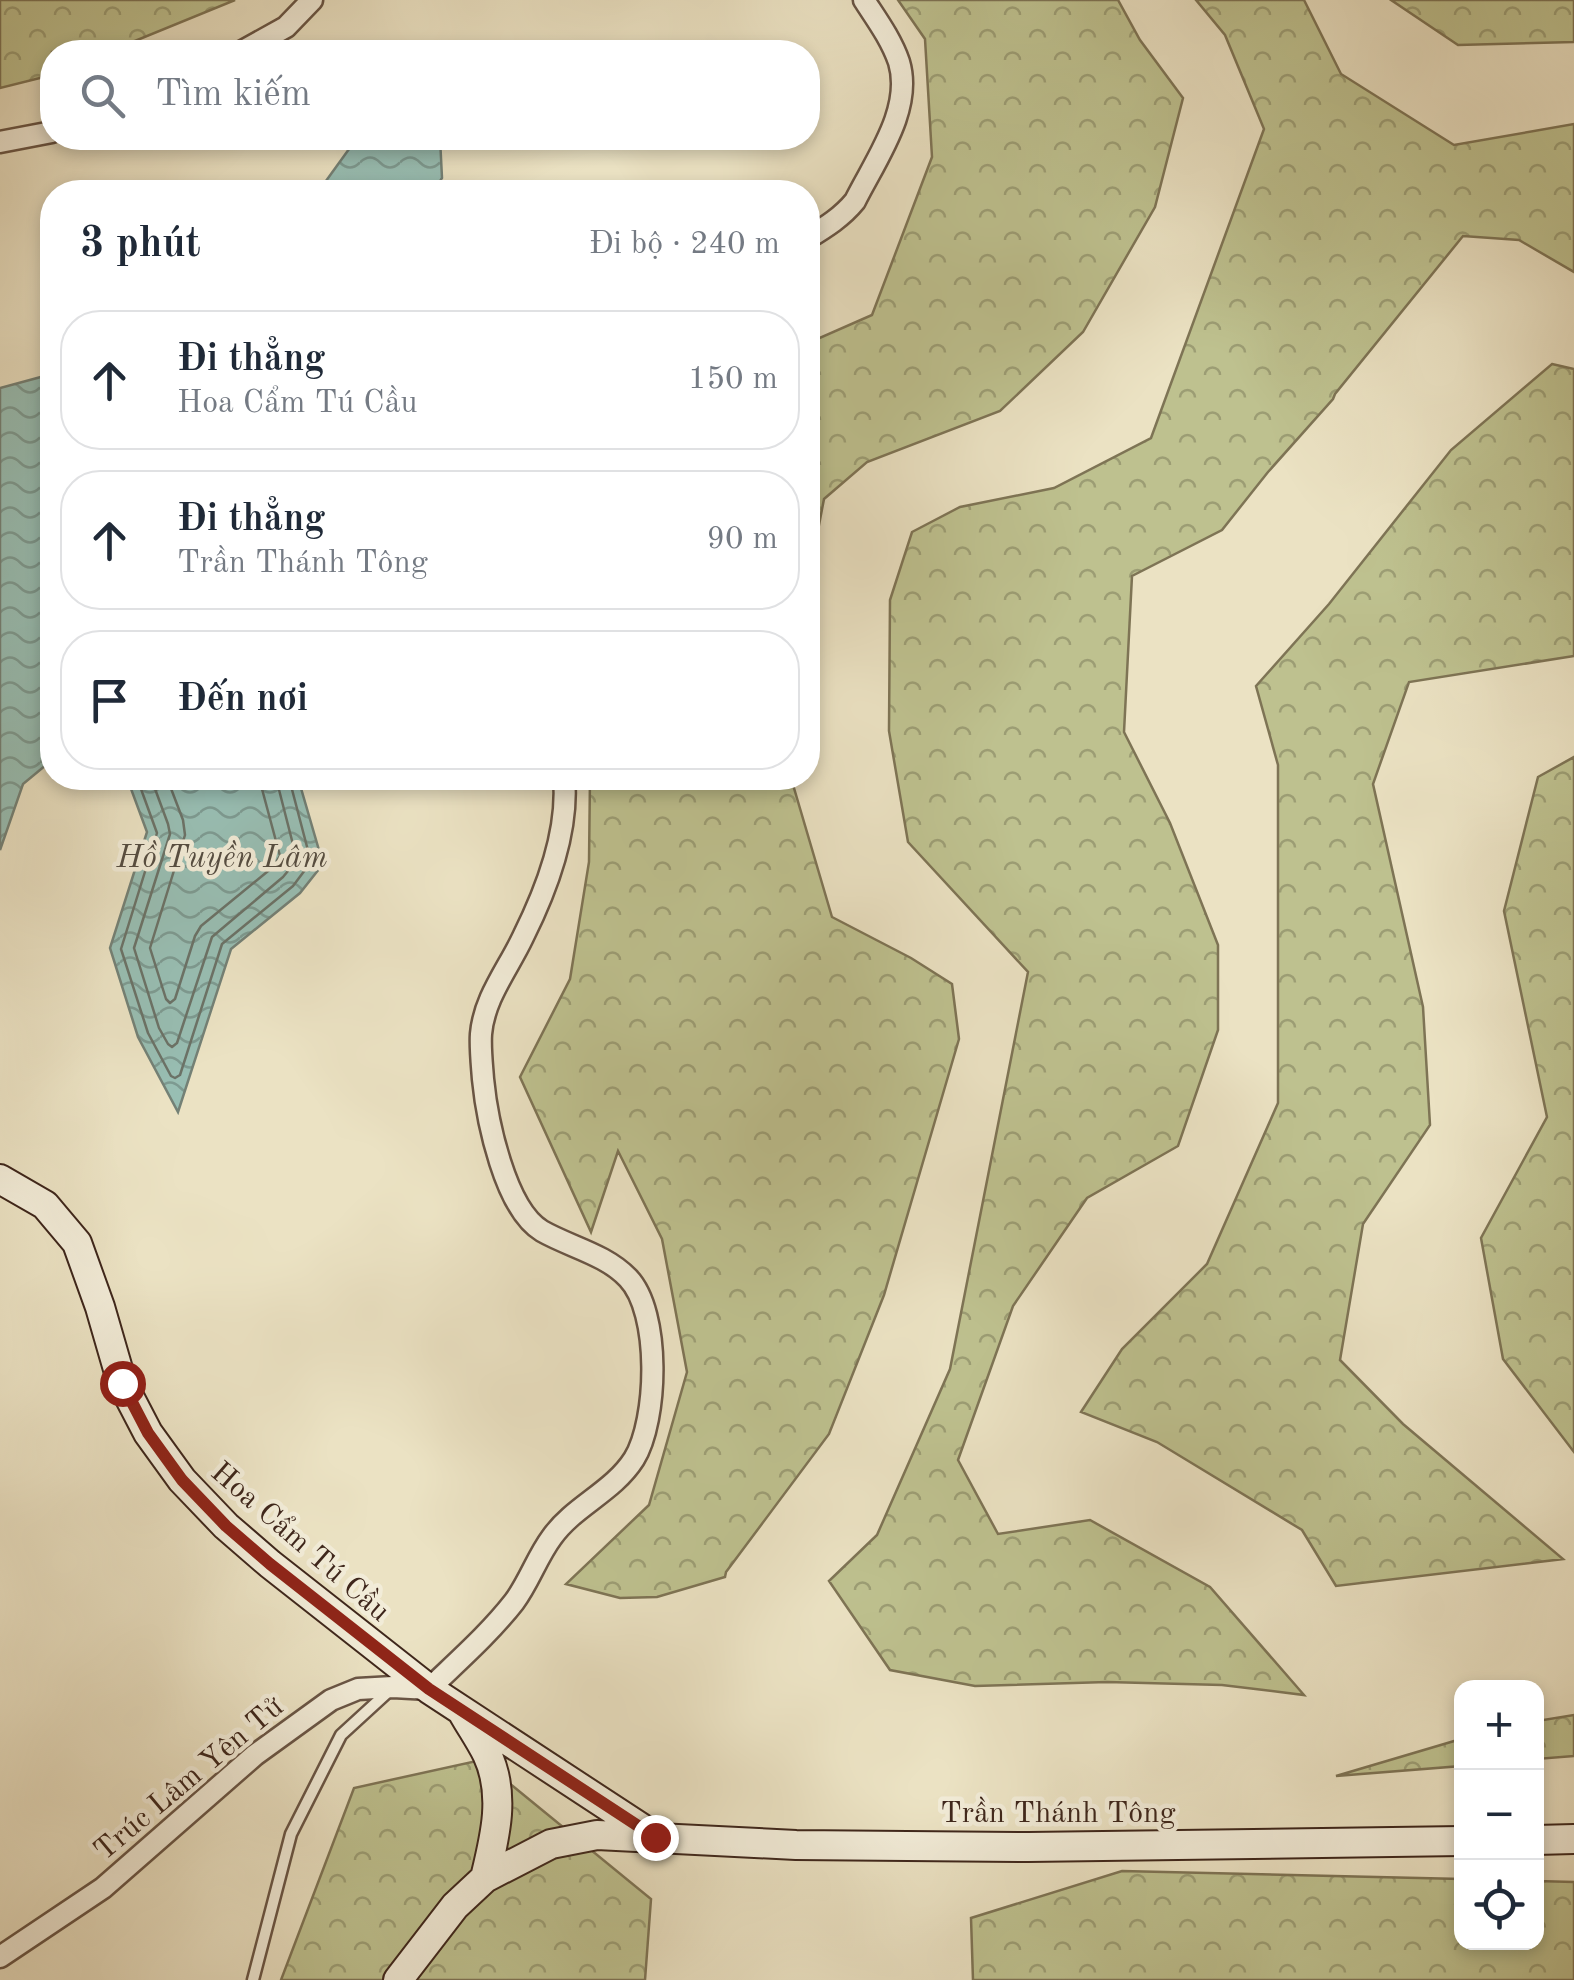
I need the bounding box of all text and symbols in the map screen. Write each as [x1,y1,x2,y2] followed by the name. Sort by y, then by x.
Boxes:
[40,40,820,150] search box
[75,68,130,123] icon: search
[155,76,311,114] text: Tìm kiếm
[80,224,201,266] text: 3 phút
[589,229,780,261] text: Đi bộ · 240 m
[177,341,325,379] text: Đi thẳng
[82,353,137,408] icon: ahead
[688,364,778,396] text: 150 m
[177,388,418,420] text: Hoa Cẩm Tú Cầu
[177,501,325,539] text: Đi thẳng
[82,513,137,568] icon: ahead
[707,524,778,556] text: 90 m
[177,548,428,580] text: Trần Thánh Tông
[82,673,137,728] icon: arrive
[177,681,308,719] text: Đến nơi
[115,840,328,875] water label: Hồ Tuyền Lâm
[100,1361,146,1407] route start
[205,1455,397,1628] street label: Hoa Cẩm Tú Cầu
[1454,1680,1544,1950] map controls
[1454,1680,1544,1770] button: +
[89,1692,290,1867] street label: Trúc Lâm Yên Tử
[1454,1770,1544,1860] button: −
[940,1796,1176,1829] street label: Trần Thánh Tông
[633,1815,679,1861] route end
[1454,1860,1544,1950] button: locate

